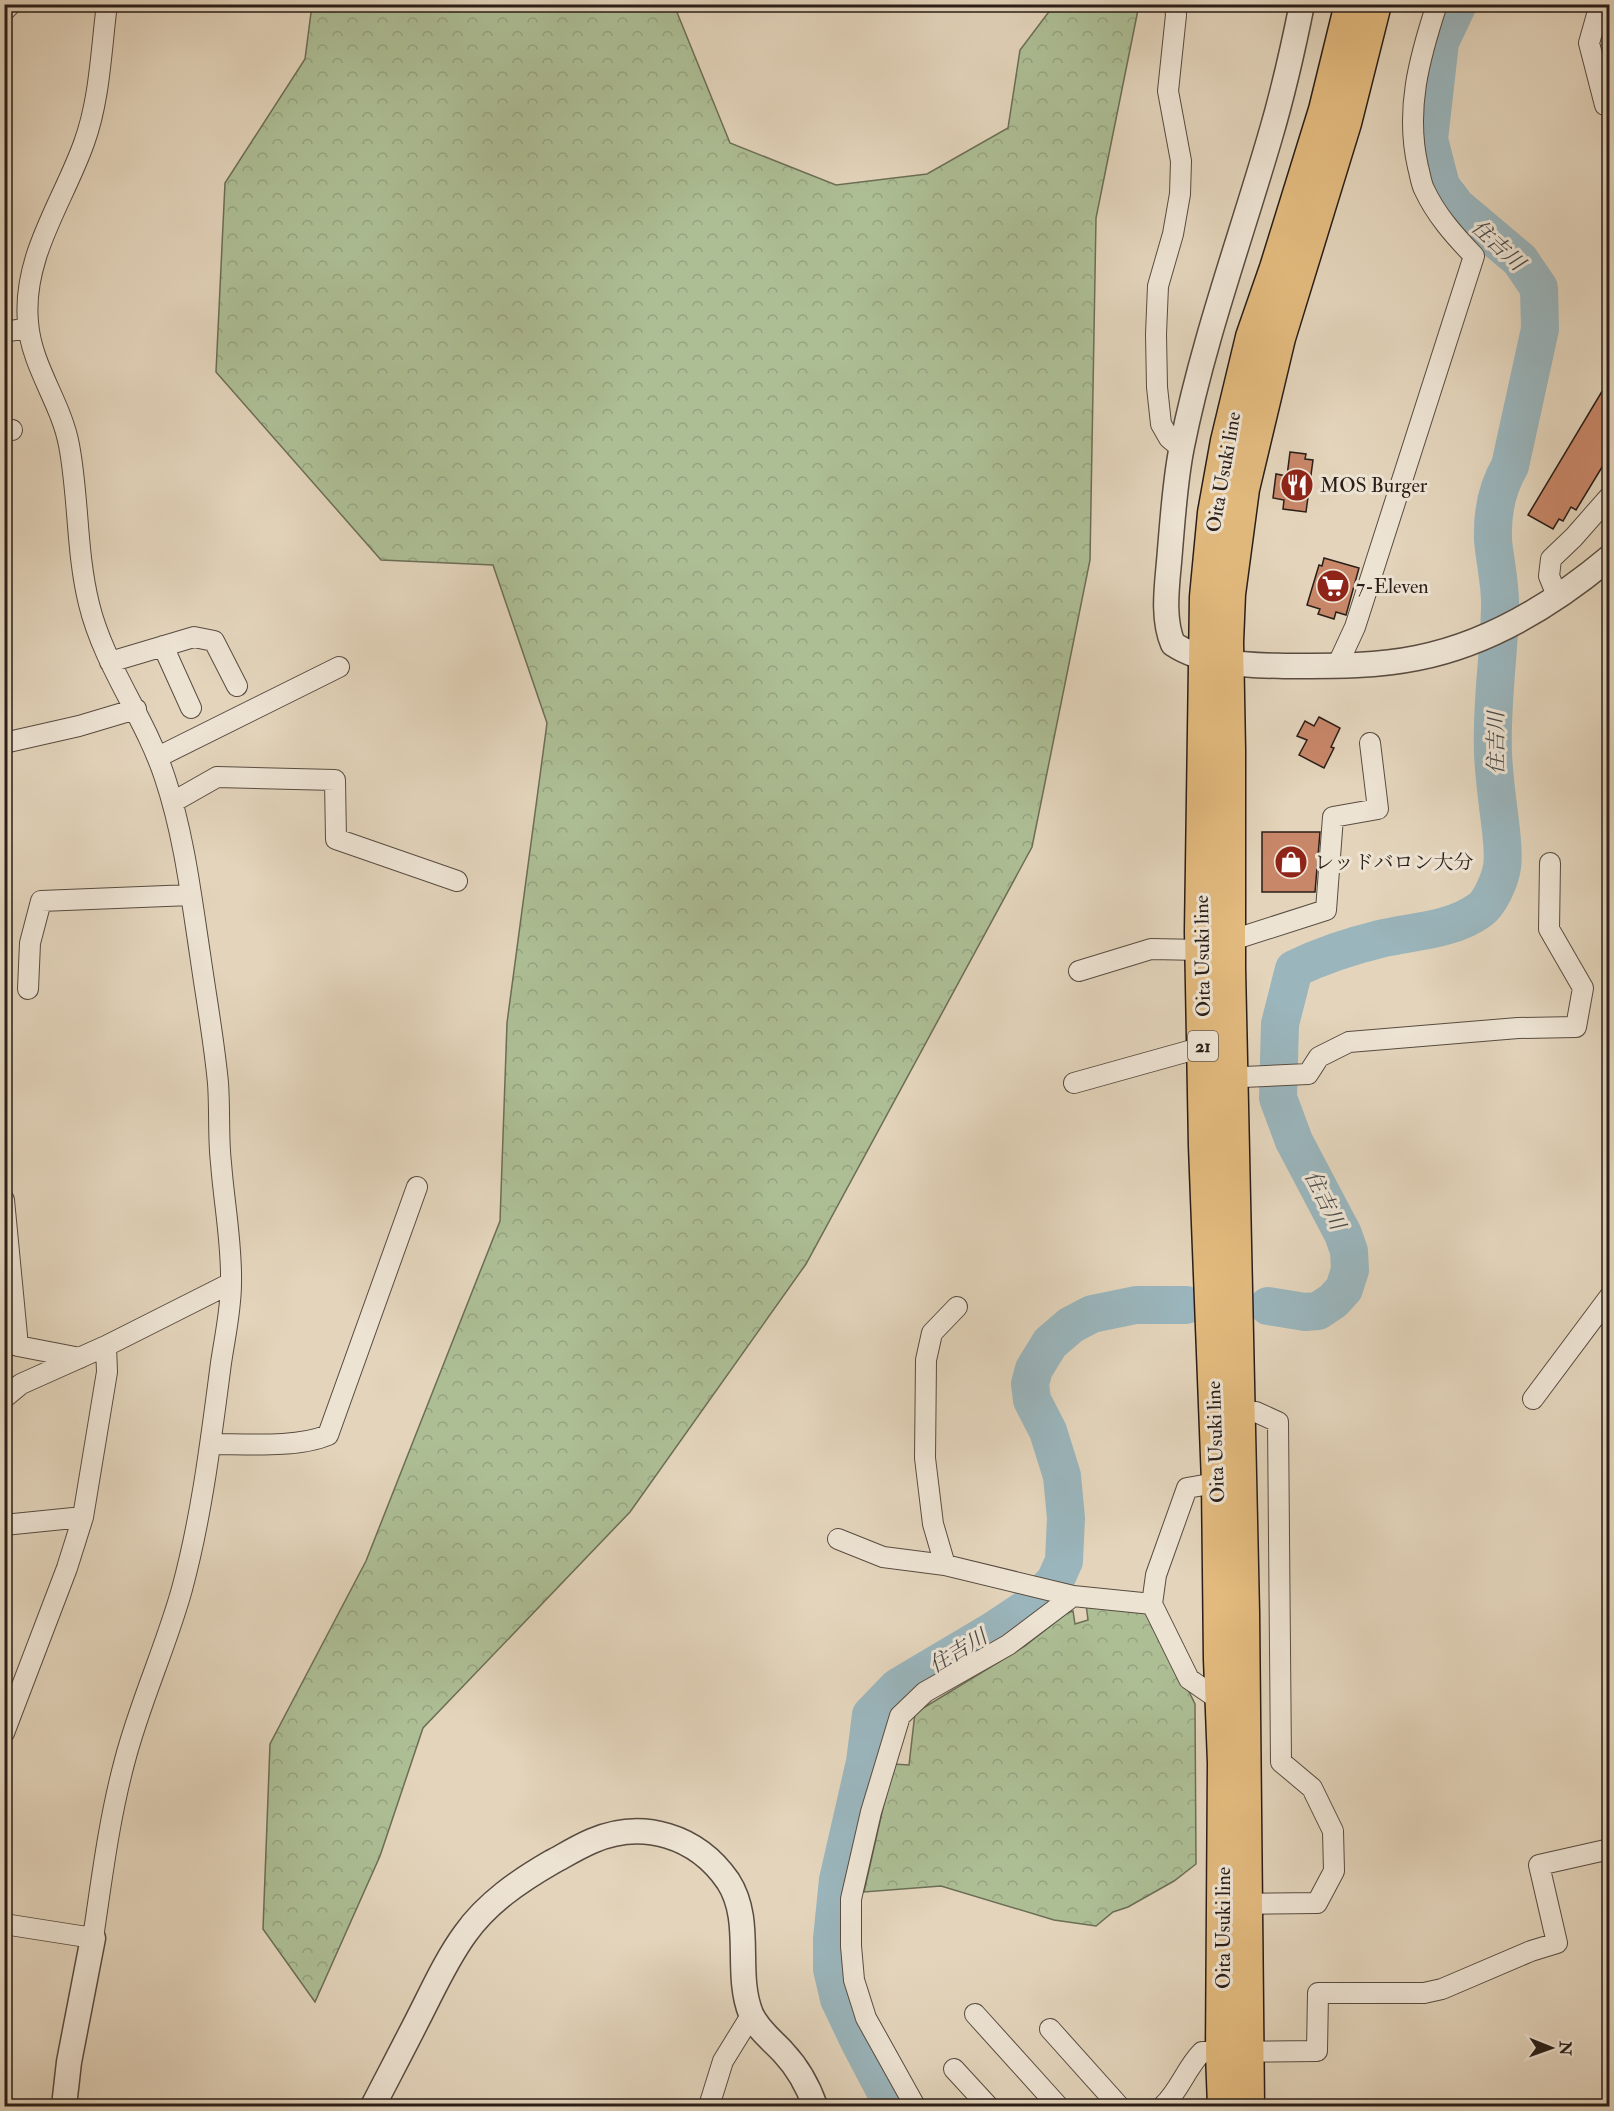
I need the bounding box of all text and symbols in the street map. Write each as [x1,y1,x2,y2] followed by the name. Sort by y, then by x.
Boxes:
[1465,214,1531,278] water label: 住吉川
[1201,410,1246,534] street label: Oita Usuki line
[1279,467,1315,503] restaurant icon: MOS Burger
[1320,473,1428,498] place label: MOS Burger
[1315,568,1351,604] supermarket icon: 7-Eleven
[1356,574,1429,599] place label: 7-Eleven
[1483,710,1510,775] water label: 住吉川
[1273,844,1309,880] shop icon: レッドバロン大分
[1314,850,1473,875] place label: レッドバロン大分
[1189,895,1216,1017] street label: Oita Usuki line
[1188,1031,1218,1061] road number: 21
[1298,1166,1352,1236] water label: 住吉川
[1201,1381,1230,1503] street label: Oita Usuki line
[924,1623,994,1679] water label: 住吉川
[1211,1867,1236,1989] street label: Oita Usuki line
[1521,2018,1581,2078] north arrow
[1555,2040,1575,2056] text: N

